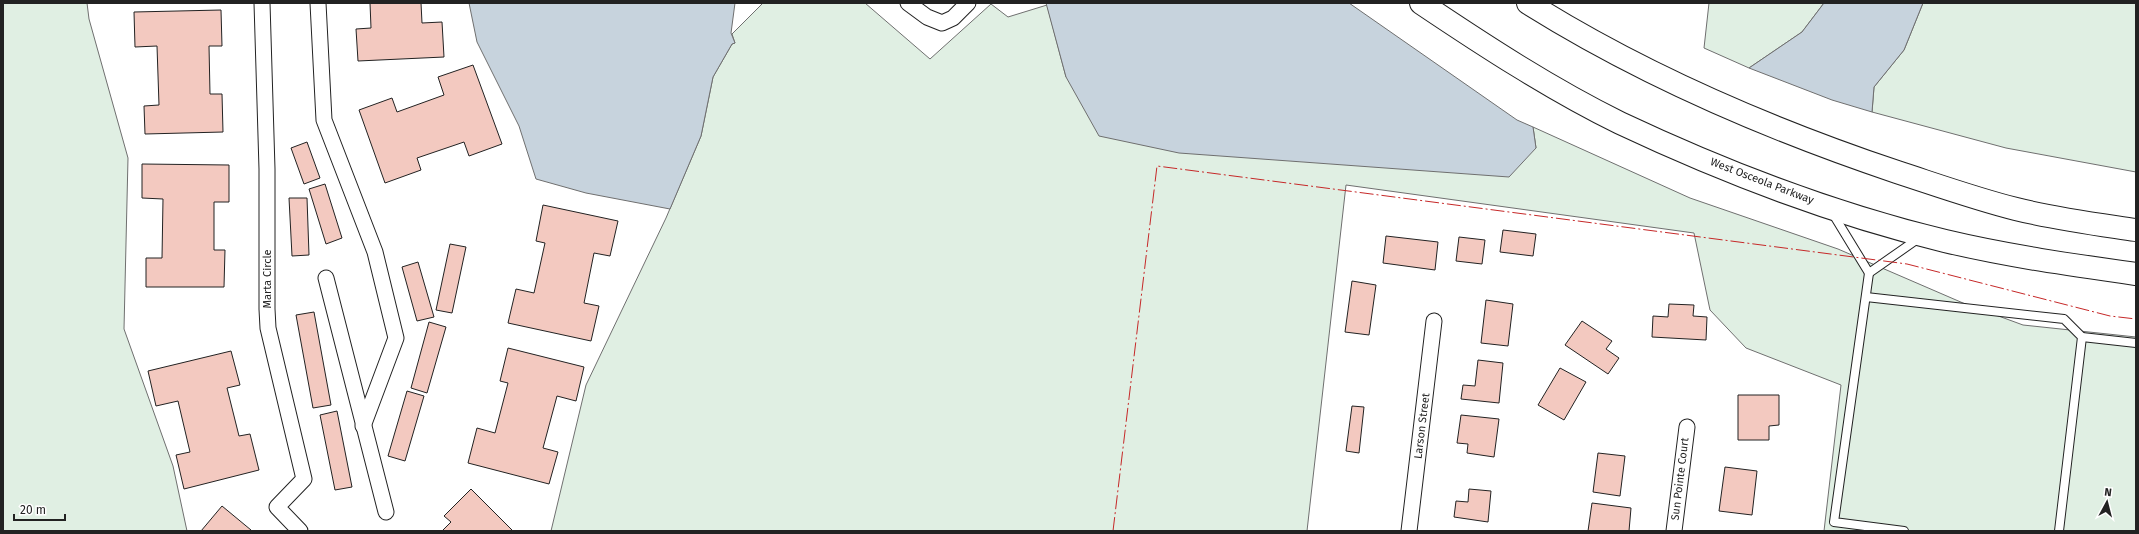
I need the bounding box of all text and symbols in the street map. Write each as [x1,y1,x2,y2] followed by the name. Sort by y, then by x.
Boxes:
[1708,155,1816,207] street label: West Osceola Parkway
[261,249,274,309] street label: Marta Circle
[1412,392,1432,460] street label: Larson Street
[1668,437,1692,521] street label: Sun Pointe Court
[2087,482,2127,522] north arrow
[2104,486,2113,499] text: N
[14,496,65,522] scale bar
[20,503,46,517] text: 20 m

